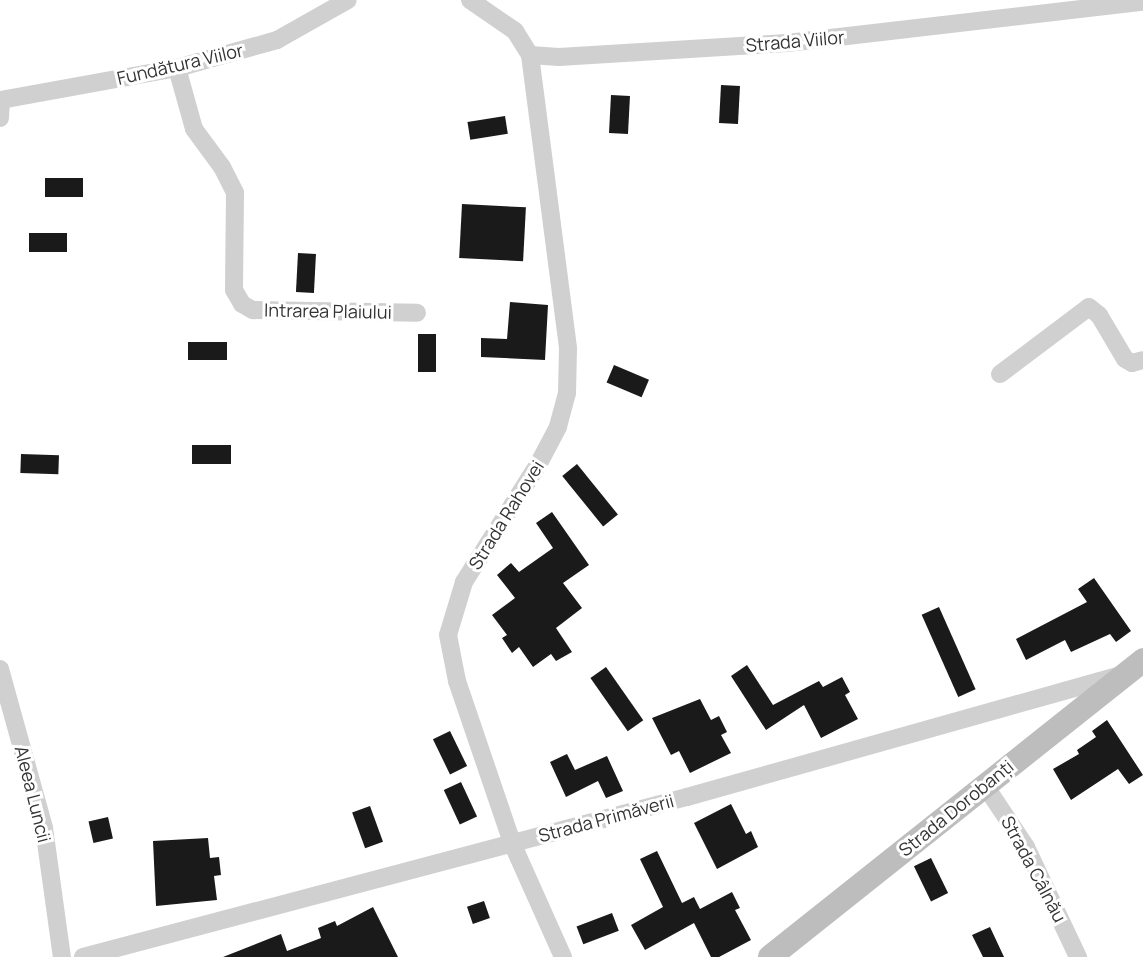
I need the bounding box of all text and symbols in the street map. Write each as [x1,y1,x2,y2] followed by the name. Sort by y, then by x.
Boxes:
[745,26,845,56] street label: Strada Viilor
[115,39,245,89] street label: Fundătura Viilor
[264,299,392,323] street label: Intrarea Plaiului
[464,456,548,574] street label: Strada Rahovei
[11,744,55,844] street label: Aleea Luncii
[894,755,1018,861] street label: Strada Dorobanți
[536,790,676,846] street label: Strada Primăverii
[997,812,1071,926] street label: Strada Câlnău

